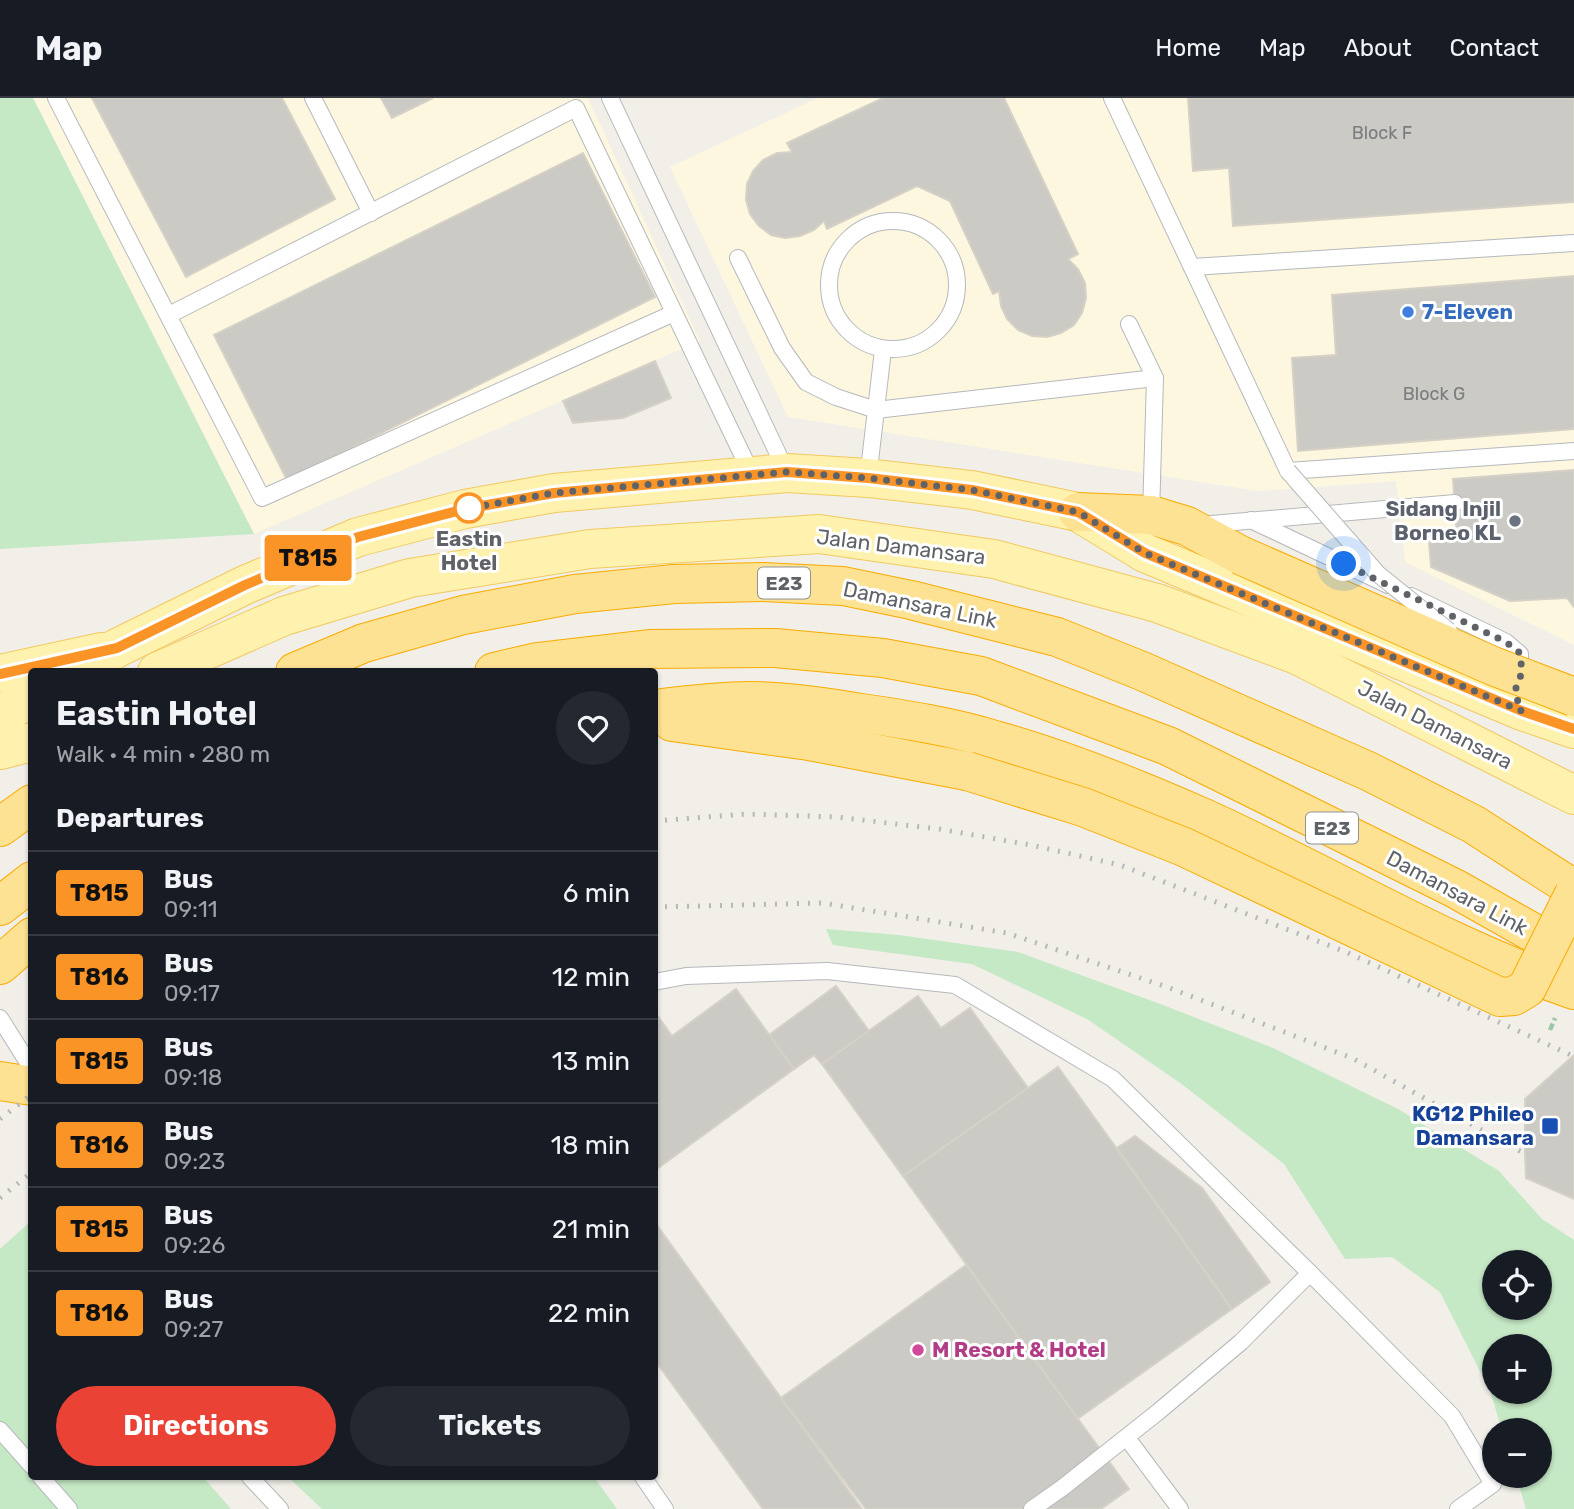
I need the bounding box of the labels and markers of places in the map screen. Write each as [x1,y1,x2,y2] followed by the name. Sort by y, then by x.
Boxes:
[1422,299,1513,324] place label: 7-Eleven
[1400,304,1416,320] marker: 7-Eleven
[454,493,484,523] marker: Eastin Hotel
[1385,496,1501,545] place label: Sidang Injil Borneo KL
[1507,513,1523,529] marker: Sidang Injil Borneo KL
[436,526,502,575] place label: Eastin Hotel
[1412,1101,1534,1150] place label: KG12 Phileo Damansara
[1540,1116,1560,1136] marker: KG12 Phileo Damansara
[932,1337,1106,1362] place label: M Resort & Hotel
[910,1342,926,1358] marker: M Resort & Hotel

